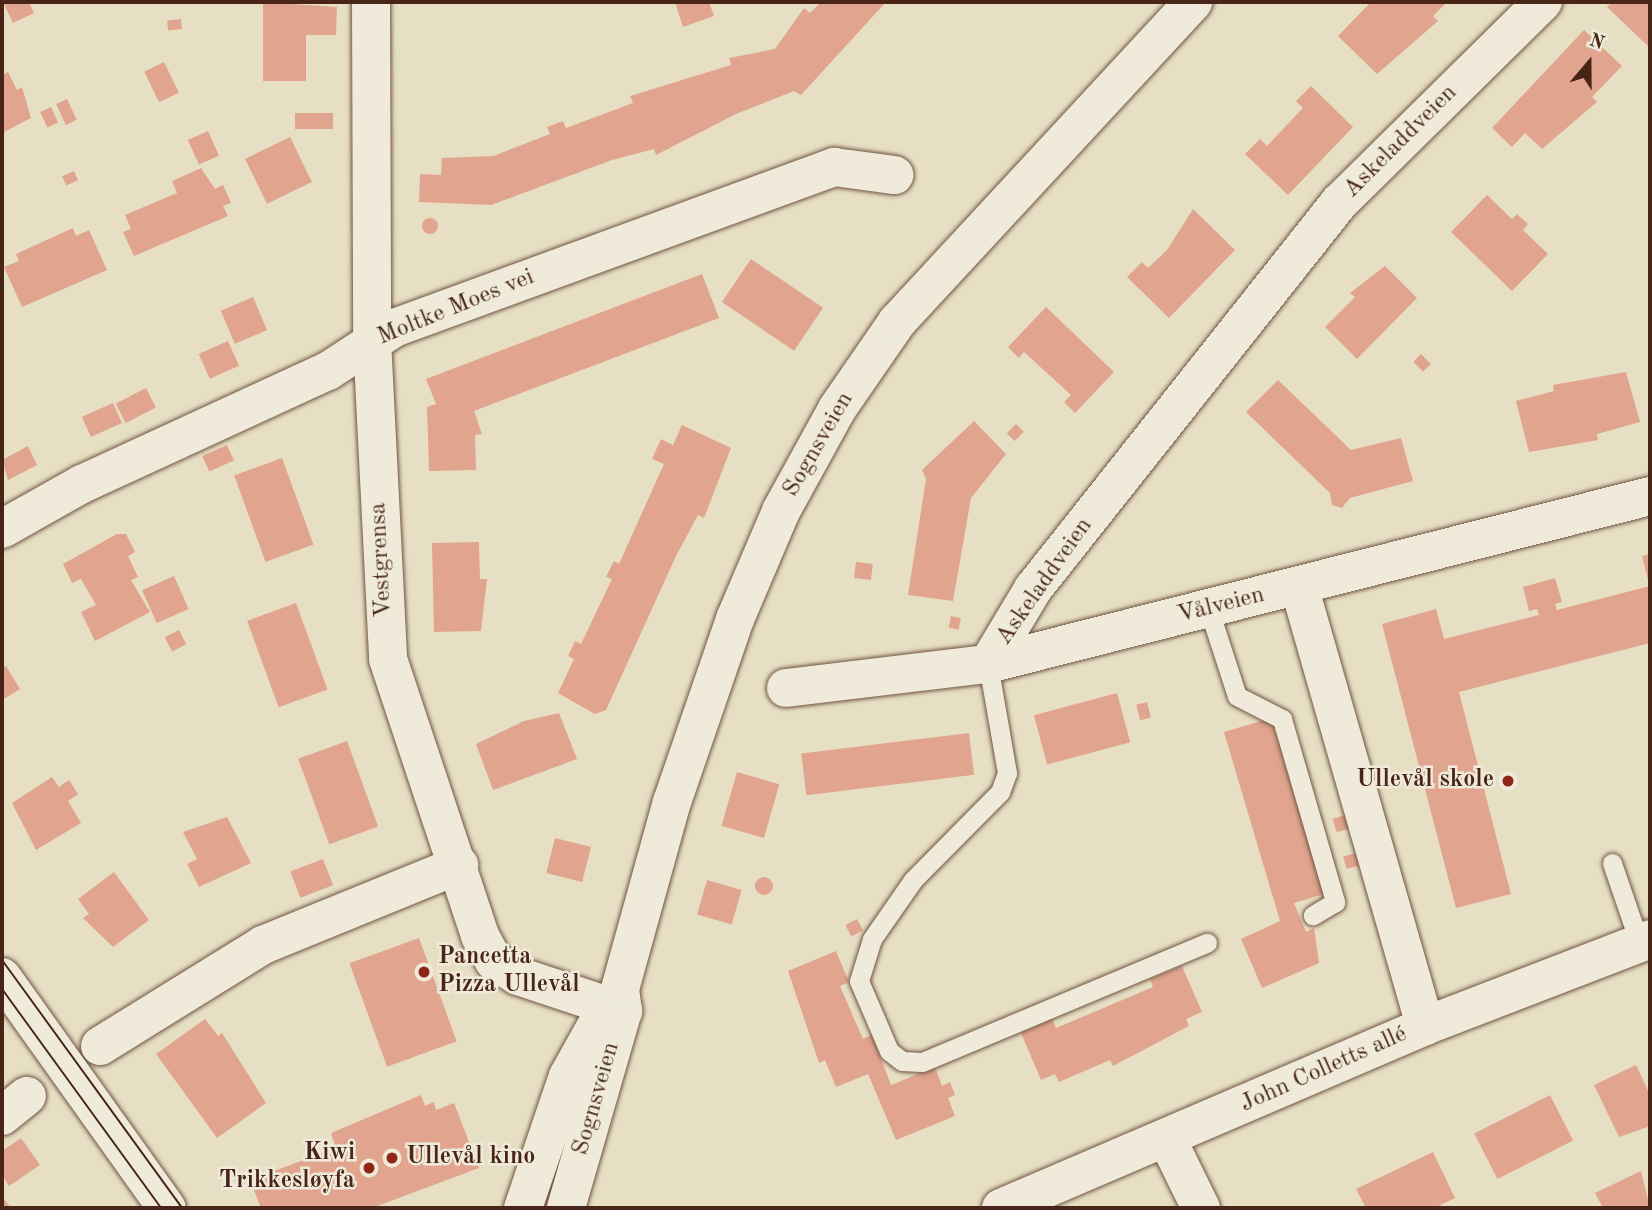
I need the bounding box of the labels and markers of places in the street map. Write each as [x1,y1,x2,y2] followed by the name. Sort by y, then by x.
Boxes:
[1356,767,1494,795] place label: Ullevål skole
[1500,773,1516,789] marker: Ullevål skole
[438,944,580,1000] place label: Pancetta Pizza Ullevål
[416,964,432,980] marker: Pancetta Pizza Ullevål
[219,1140,355,1196] place label: Kiwi Trikkesløyfa
[406,1144,535,1172] place label: Ullevål kino
[384,1150,400,1166] marker: Ullevål kino
[361,1160,377,1176] marker: Kiwi Trikkesløyfa

